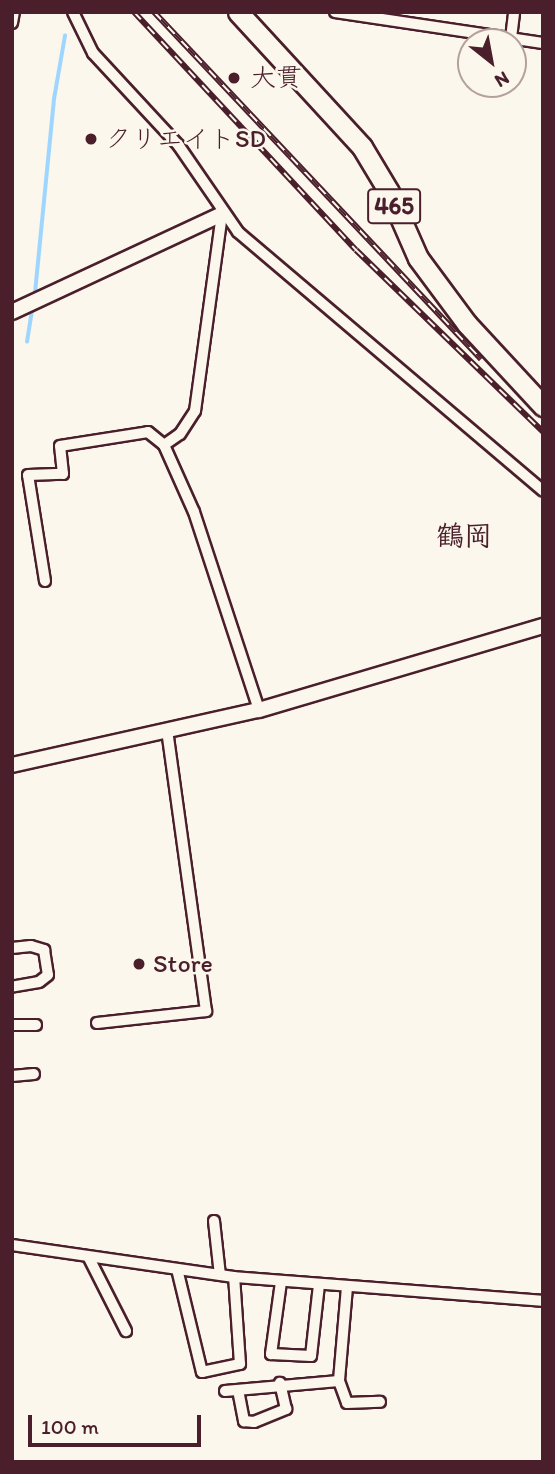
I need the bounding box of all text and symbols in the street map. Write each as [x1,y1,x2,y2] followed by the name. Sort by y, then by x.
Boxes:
[457,28,527,98] north arrow
[250,62,302,94] place label: 大貫
[491,67,513,93] text: N
[224,68,244,88] marker: 大貫
[105,123,266,155] place label: クリエイトSD
[83,131,99,147] marker: クリエイトSD
[366,186,422,226] road number: 465
[436,518,492,552] district label: 鶴岡
[153,948,213,980] place label: Store
[131,956,147,972] marker: Store
[32,1400,205,1444] scale bar
[41,1414,99,1439] text: 100 m

